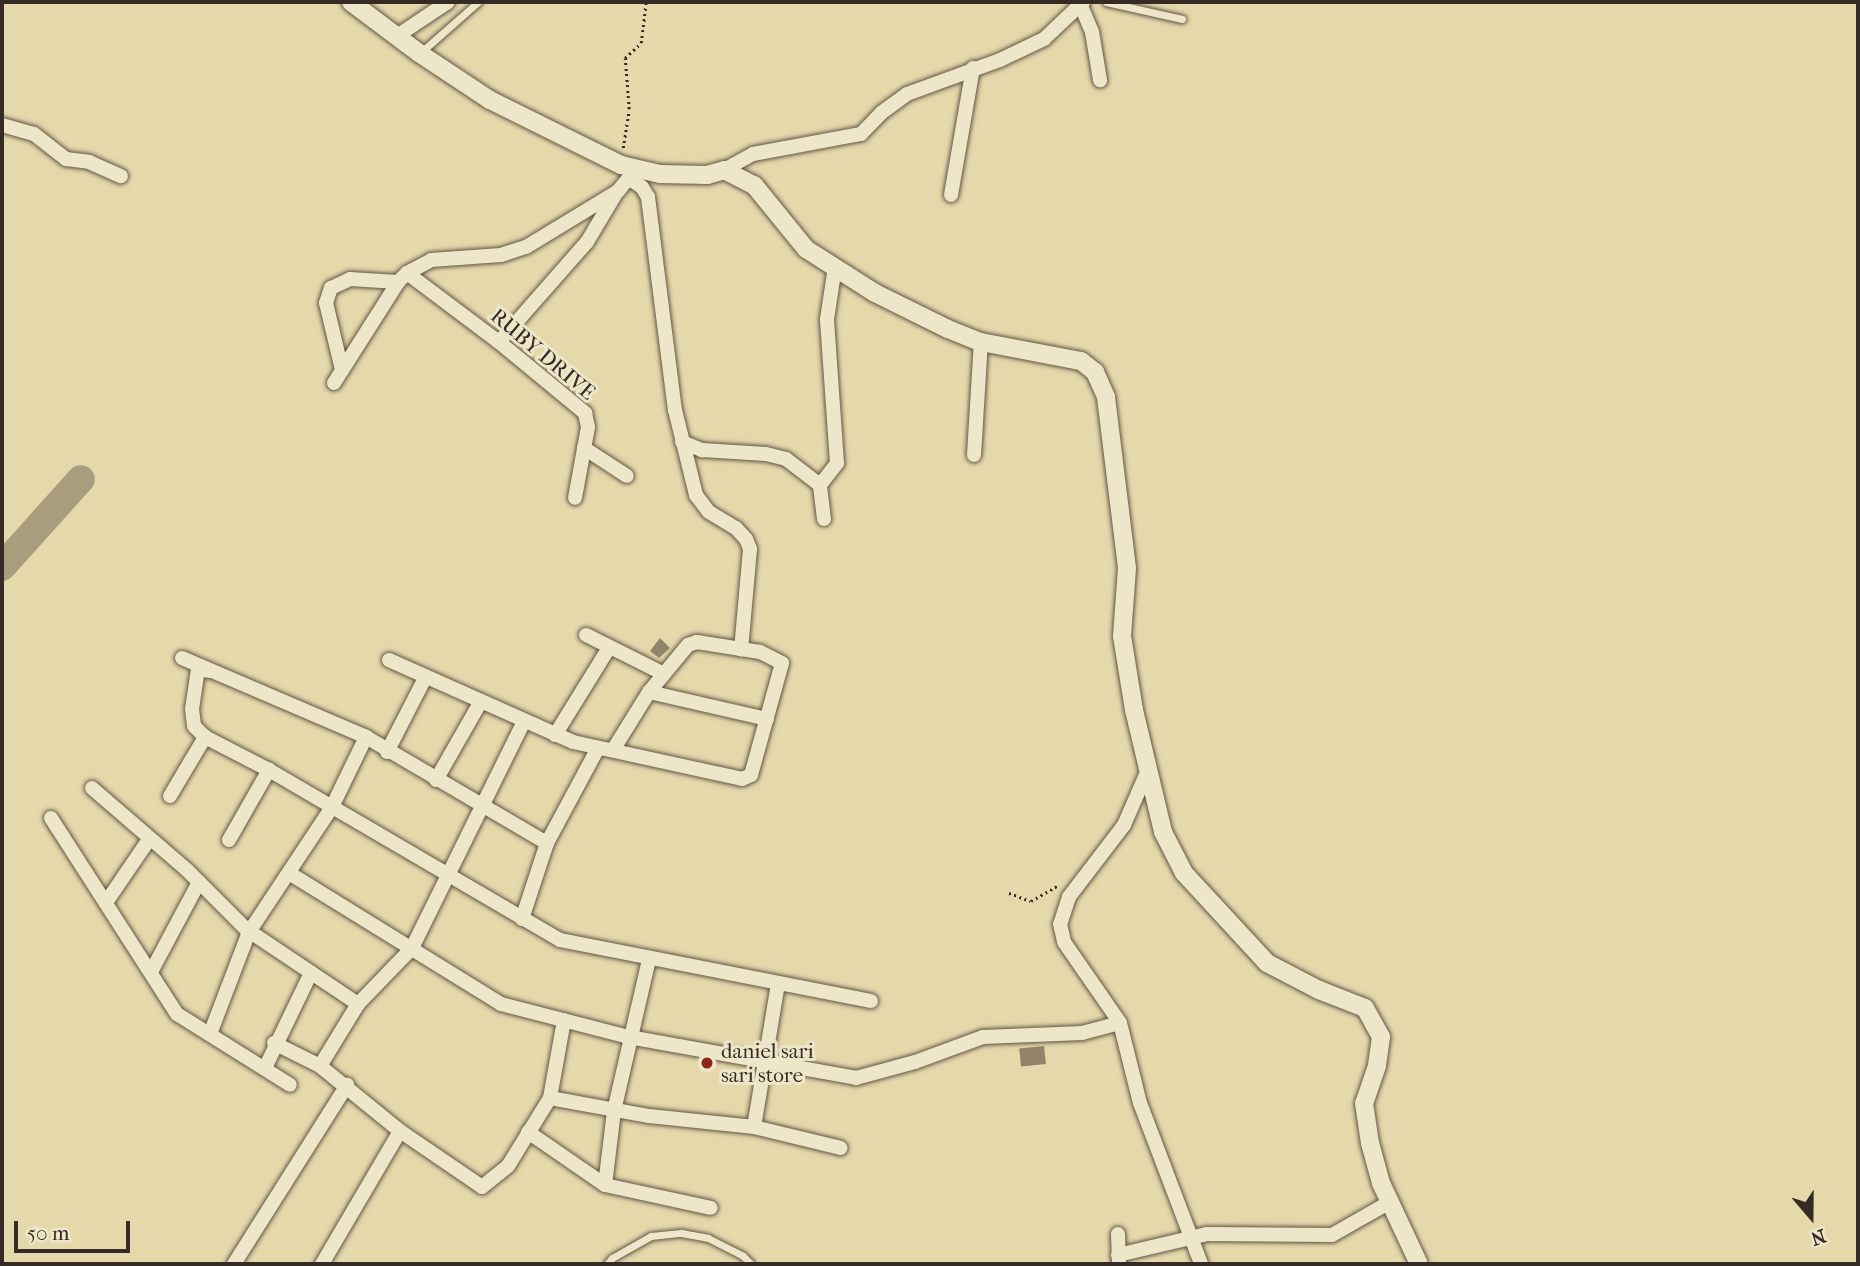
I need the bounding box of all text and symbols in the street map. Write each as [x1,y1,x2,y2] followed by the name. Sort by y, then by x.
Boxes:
[486,303,600,405] street label: RUBY DRIVE
[721,1038,814,1088] place label: daniel sari sari store
[699,1055,715,1071] marker: daniel sari sari store
[1776,1182,1846,1252] north arrow
[18,1206,133,1250] scale bar
[27,1221,70,1245] text: 50 m
[1808,1224,1829,1250] text: N

